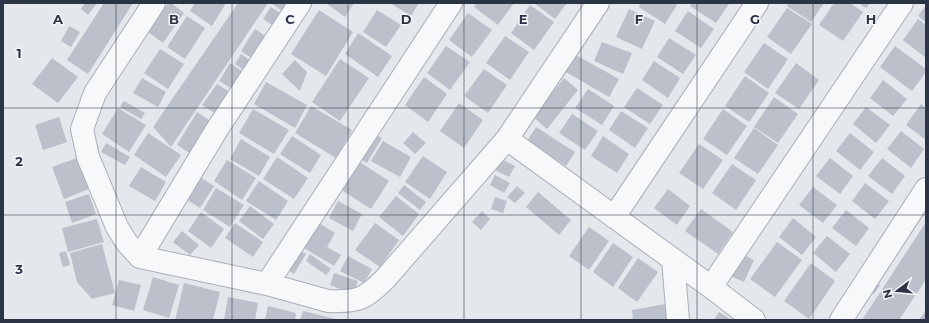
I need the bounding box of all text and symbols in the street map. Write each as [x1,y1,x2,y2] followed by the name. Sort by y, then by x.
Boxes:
[52,11,64,27] text: A
[169,11,179,27] text: B
[285,11,295,27] text: C
[401,11,412,27] text: D
[519,11,528,27] text: E
[635,11,643,27] text: F
[750,11,760,27] text: G
[866,11,876,27] text: H
[16,45,22,61] text: 1
[15,153,23,169] text: 2
[14,261,23,277] text: 3
[877,271,917,311] north arrow
[879,288,895,300] text: N

